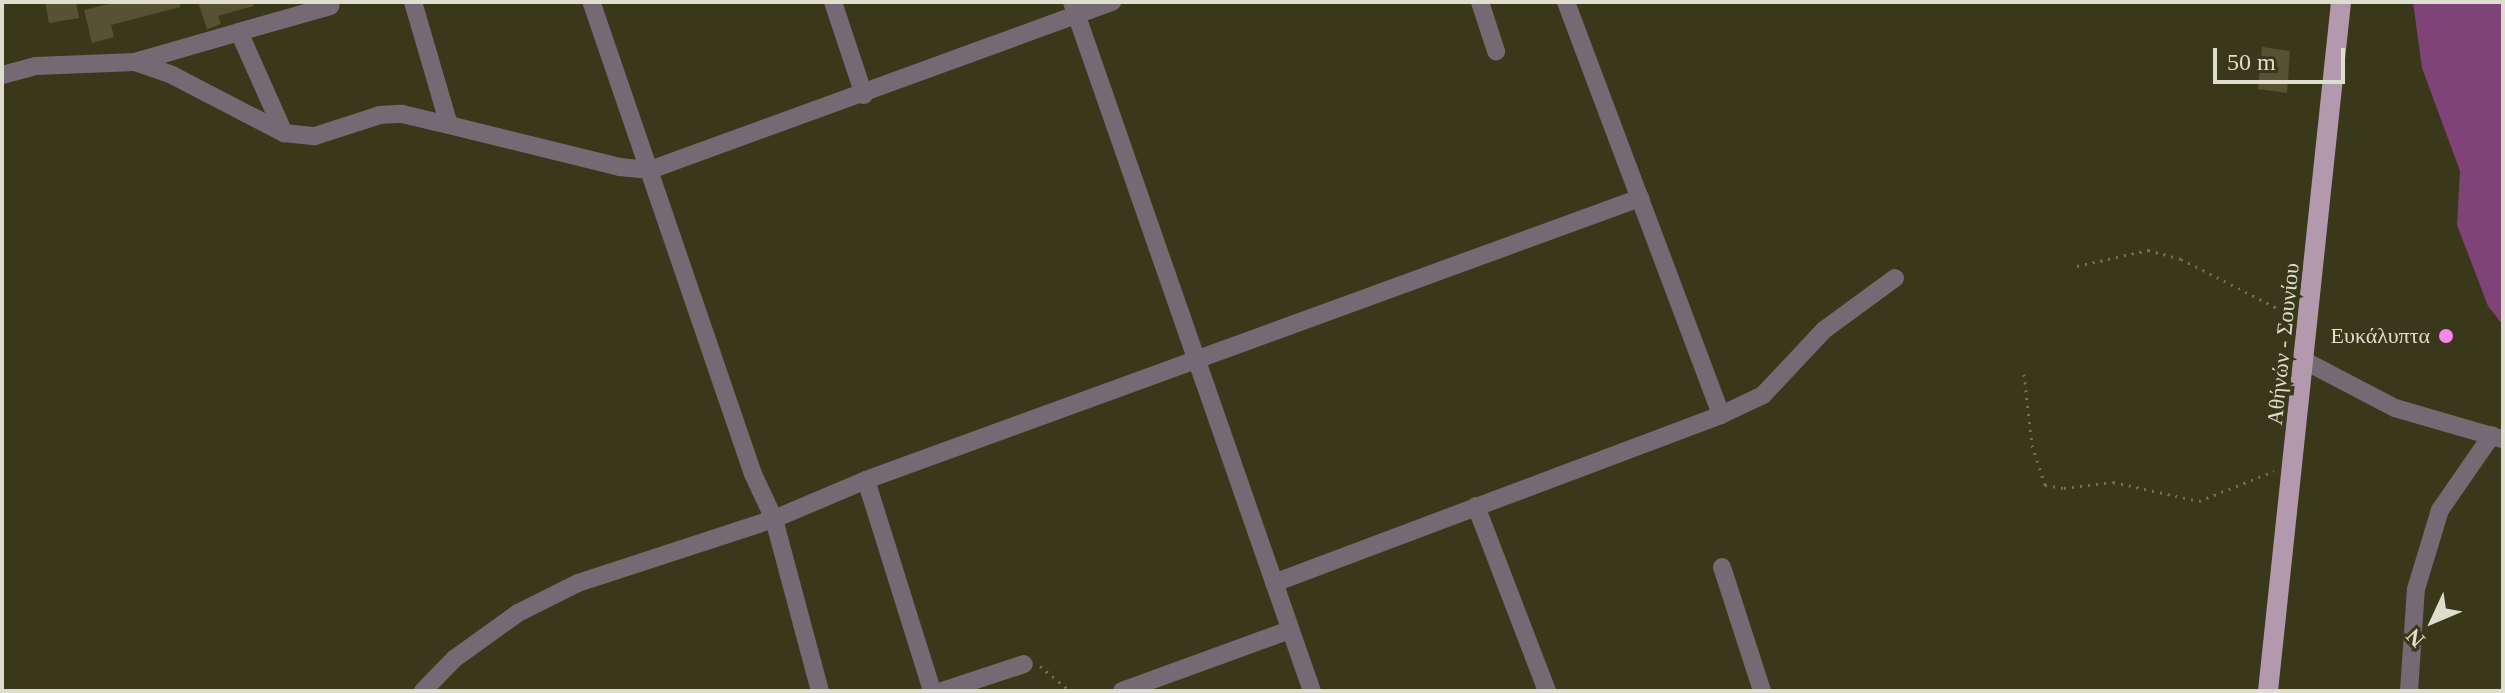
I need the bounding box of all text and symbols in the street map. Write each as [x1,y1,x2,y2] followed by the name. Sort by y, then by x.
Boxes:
[2217,32,2349,82] scale bar
[2227,49,2276,75] text: 50 m
[2261,262,2305,426] street label: Αθήνών - Σουνίου
[2331,323,2430,349] place label: Ευκάλυπτα
[2437,327,2455,345] marker: Ευκάλυπτα
[2393,581,2473,661] north arrow
[2401,624,2430,652] text: N

